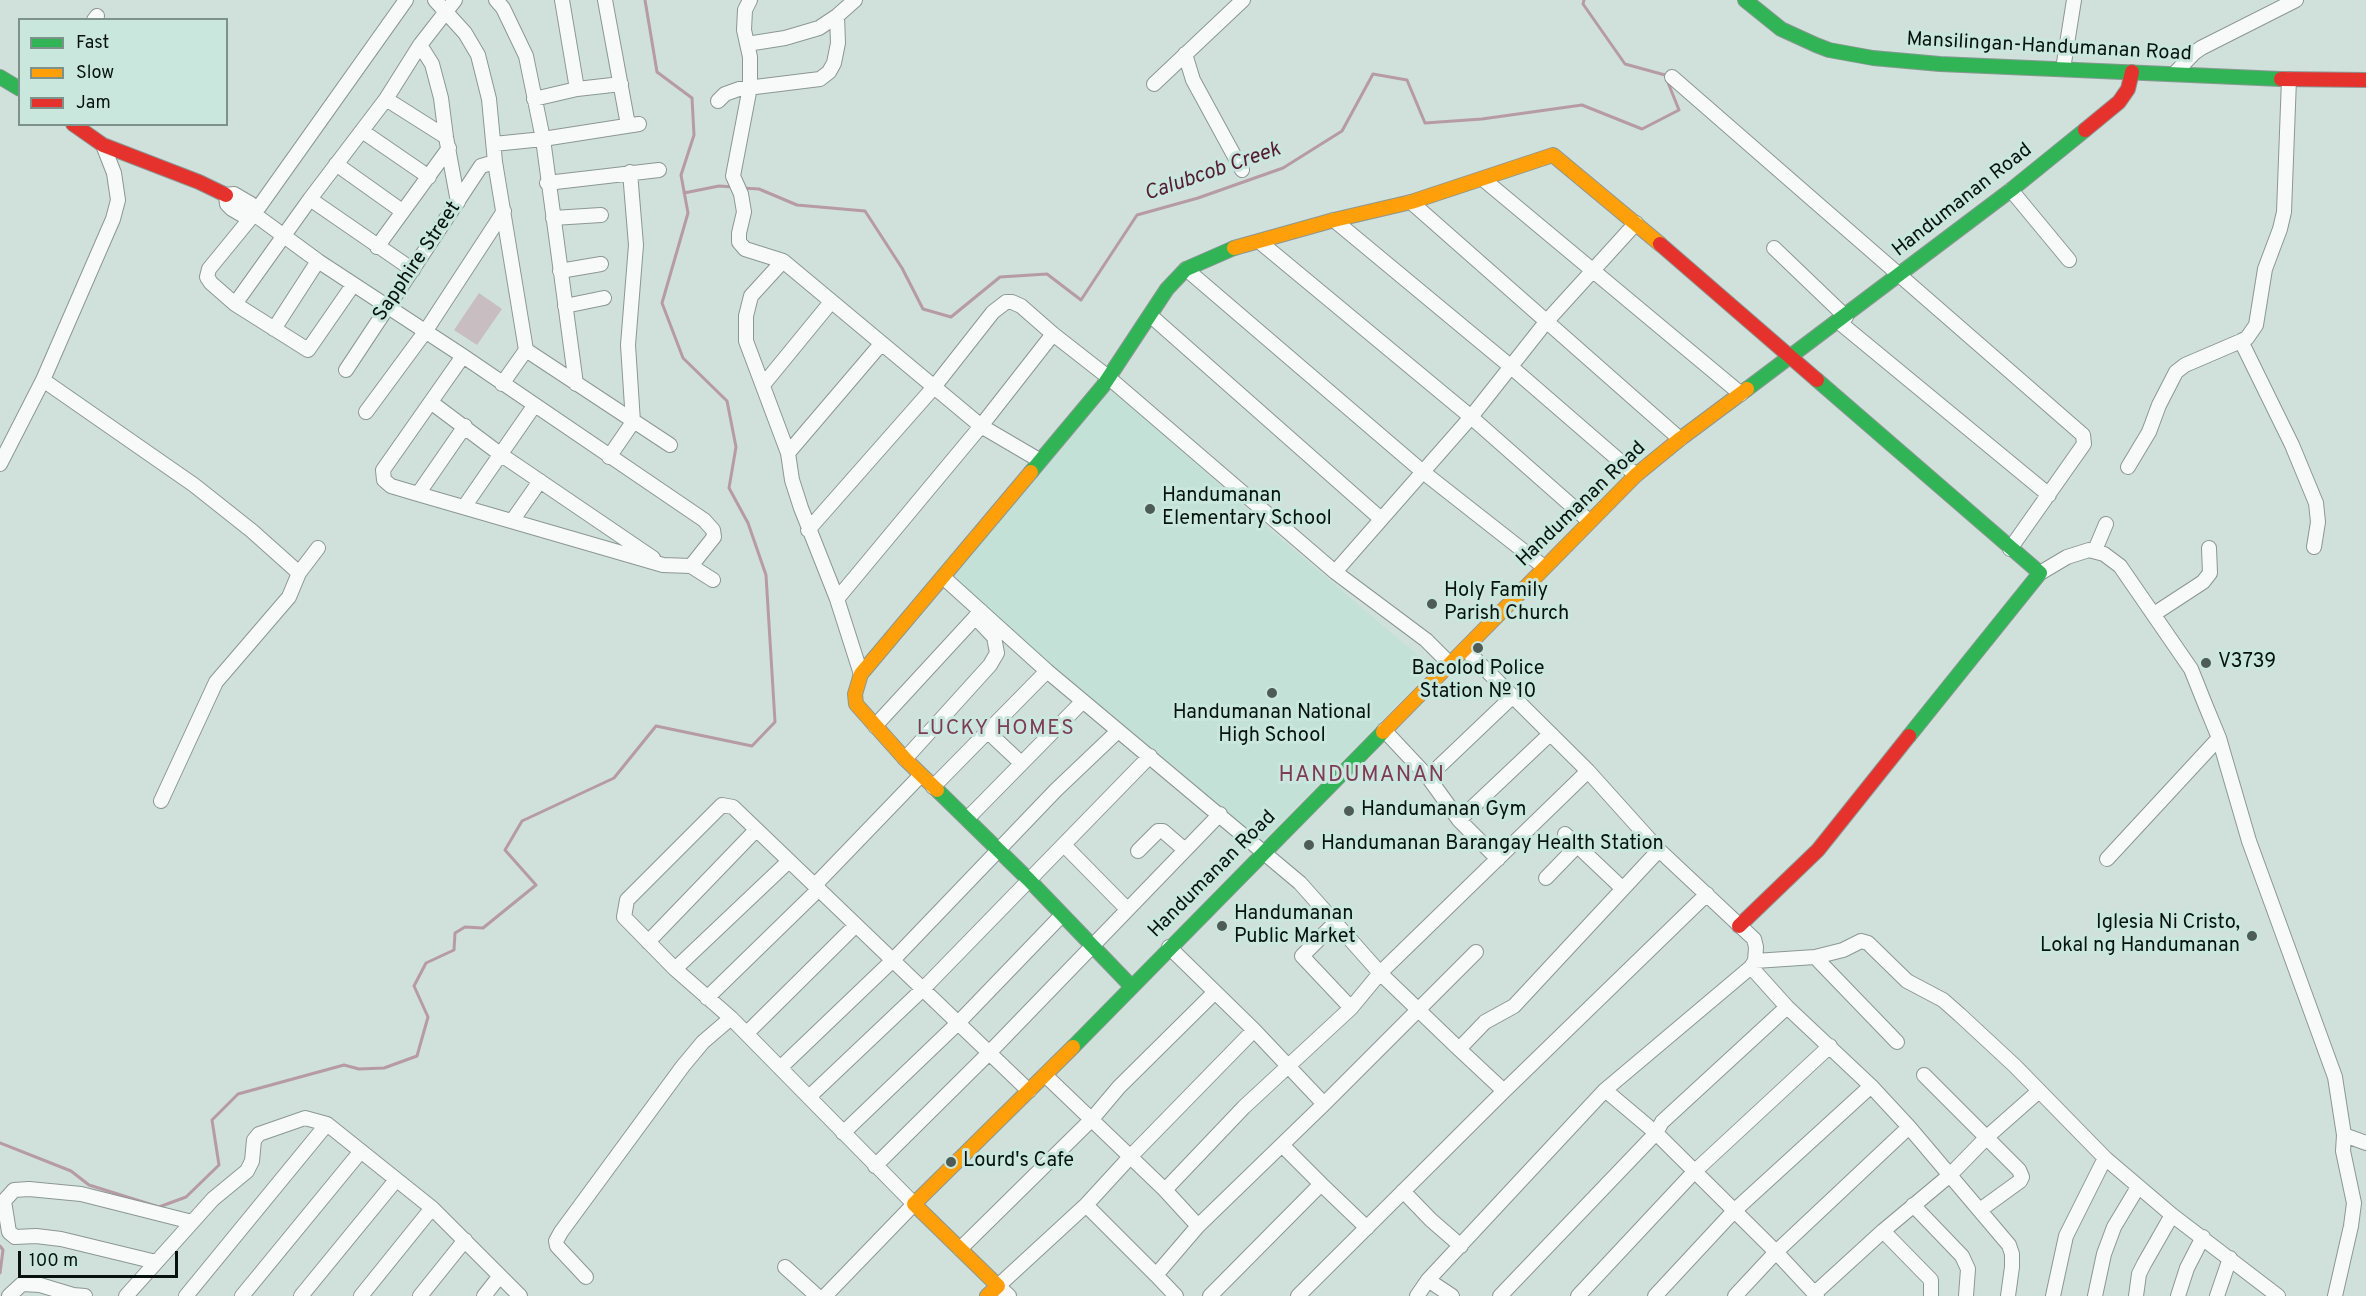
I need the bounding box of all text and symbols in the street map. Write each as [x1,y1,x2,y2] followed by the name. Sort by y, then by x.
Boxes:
[18,18,228,126] legend
[1906,29,2192,67] street label: Mansilingan-Handumanan Road
[76,32,109,55] text: Fast
[76,62,114,85] text: Slow
[76,92,111,115] text: Jam
[1142,138,1284,208] water label: Calubcob Creek
[1888,139,2038,263] street label: Handumanan Road
[369,198,467,326] street label: Sapphire Street
[1512,437,1652,573] street label: Handumanan Road
[1162,485,1332,532] place label: Handumanan Elementary School
[1143,502,1157,516] marker: Handumanan Elementary School
[1444,580,1569,627] place label: Holy Family Parish Church
[1425,597,1439,611] marker: Holy Family Parish Church
[1471,641,1485,655] marker: Bacolod Police Station № 10
[2218,651,2276,675] place label: V3739
[2199,656,2213,670] marker: V3739
[1411,658,1545,705] place label: Bacolod Police Station № 10
[1265,686,1279,700] marker: Handumanan National High School
[1173,702,1371,749] place label: Handumanan National High School
[917,717,1075,743] district label: LUCKY HOMES
[1278,764,1446,790] district label: HANDUMANAN
[1361,799,1526,823] place label: Handumanan Gym
[1342,804,1356,818] marker: Handumanan Gym
[1144,806,1282,944] street label: Handumanan Road
[1321,833,1664,857] place label: Handumanan Barangay Health Station
[1302,838,1316,852] marker: Handumanan Barangay Health Station
[1234,903,1356,950] place label: Handumanan Public Market
[2040,912,2240,959] place label: Iglesia Ni Cristo, Lokal ng Handumanan
[1215,919,1229,933] marker: Handumanan Public Market
[2245,929,2259,943] marker: Iglesia Ni Cristo, Lokal ng Handumanan
[963,1150,1074,1174] place label: Lourd's Cafe
[944,1155,958,1169] marker: Lourd's Cafe
[21,1239,182,1277] scale bar
[29,1250,78,1273] text: 100 m

